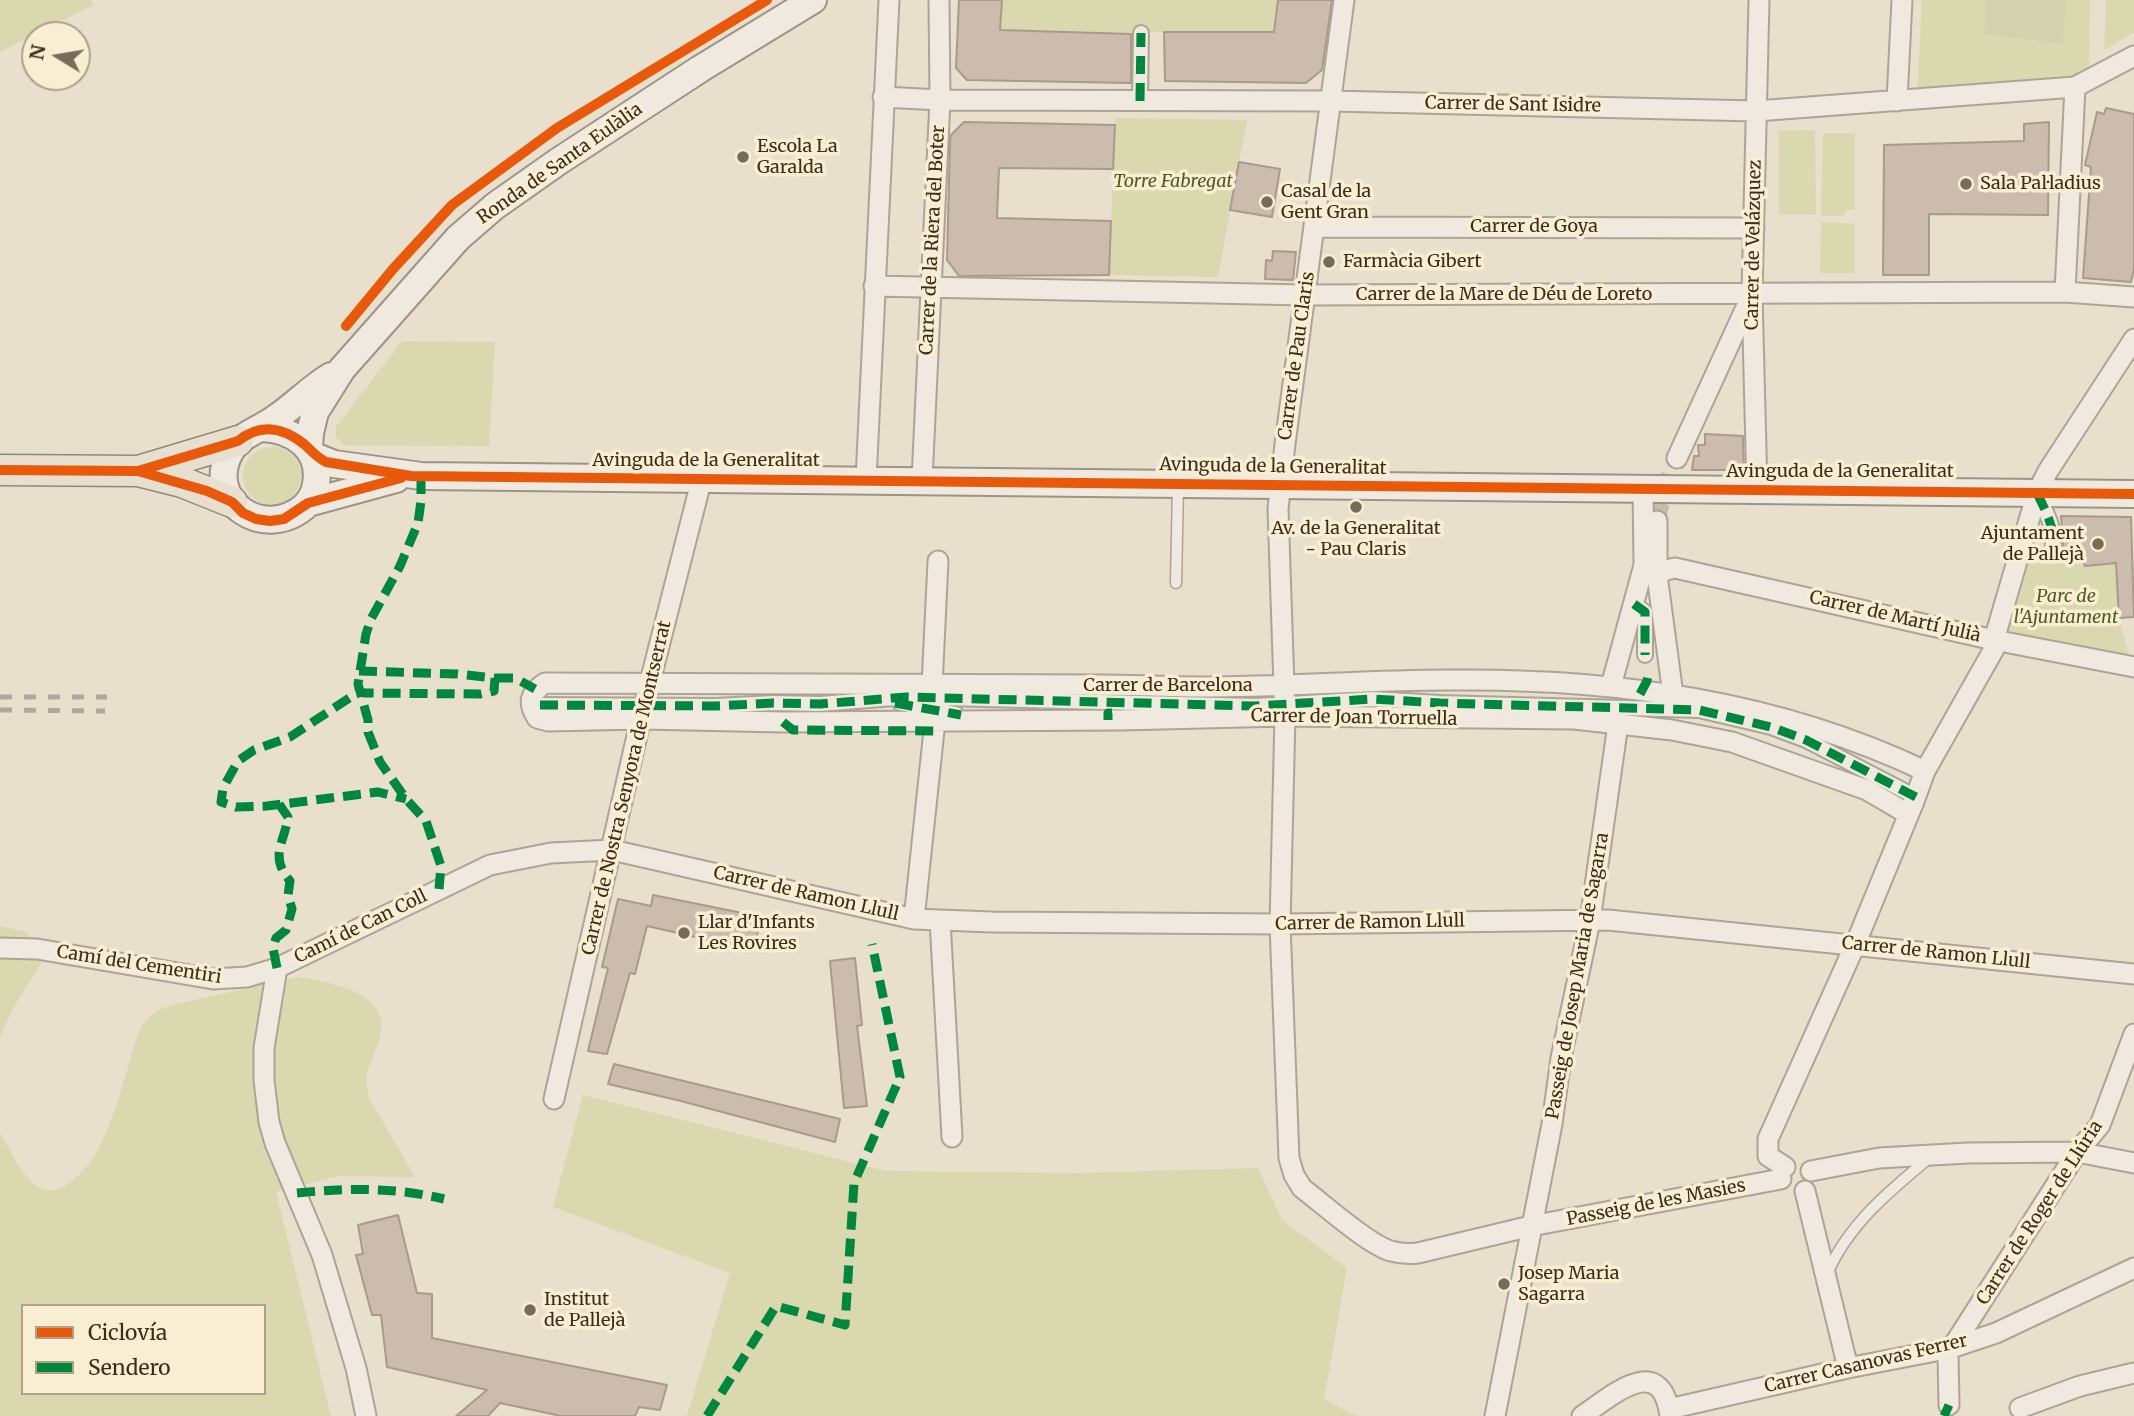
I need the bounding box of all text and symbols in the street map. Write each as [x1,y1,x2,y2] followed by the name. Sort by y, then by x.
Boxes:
[21,21,91,91] north arrow
[24,43,51,62] text: N
[1425,93,1601,117] street label: Carrer de Sant Isidre
[473,99,647,229] street label: Ronda de Santa Eulàlia
[916,125,950,355] street label: Carrer de la Riera del Boter
[757,136,838,178] place label: Escola La Garalda
[735,149,751,165] marker: Escola La Garalda
[1742,160,1766,330] street label: Carrer de Velázquez
[1113,171,1233,193] park label: Torre Fabregat
[1980,173,2101,195] place label: Sala Pal·ladius
[1958,176,1974,192] marker: Sala Pal·ladius
[1281,181,1371,224] place label: Casal de la Gent Gran
[1259,194,1275,210] marker: Casal de la Gent Gran
[1470,216,1598,238] street label: Carrer de Goya
[1343,251,1482,273] place label: Farmàcia Gibert
[1321,254,1337,270] marker: Farmàcia Gibert
[1274,270,1320,442] street label: Carrer de Pau Claris
[1356,284,1652,306] street label: Carrer de la Mare de Déu de Loreto
[592,450,820,472] street label: Avinguda de la Generalitat
[1159,454,1387,480] street label: Avinguda de la Generalitat
[1726,461,1954,483] street label: Avinguda de la Generalitat
[1348,499,1364,515] marker: Av. de la Generalitat - Pau Claris
[1271,518,1441,560] place label: Av. de la Generalitat - Pau Claris
[1981,523,2084,566] place label: Ajuntament de Pallejà
[2090,536,2106,552] marker: Ajuntament de Pallejà
[2014,586,2118,628] park label: Parc de l'Ajuntament
[1807,587,1983,647] street label: Carrer de Martí Julià
[578,619,676,957] street label: Carrer de Nostra Senyora de Montserrat
[1083,675,1253,697] street label: Carrer de Barcelona
[1251,705,1457,731] street label: Carrer de Joan Torruella
[1542,831,1614,1121] street label: Passeig de Josep Maria de Sagarra
[711,862,901,926] street label: Carrer de Ramon Llull
[291,886,431,968] street label: Camí de Can Coll
[1275,911,1465,935] street label: Carrer de Ramon Llull
[698,912,815,954] place label: Llar d'Infants Les Rovires
[676,925,692,941] marker: Llar d'Infants Les Rovires
[1841,932,2031,974] street label: Carrer de Ramon Llull
[55,941,223,989] street label: Camí del Cementiri
[1972,1117,2108,1309] street label: Carrer de Roger de Llúria
[1565,1175,1747,1231] street label: Passeig de les Masies
[1518,1263,1619,1306] place label: Josep Maria Sagarra
[1496,1276,1512,1292] marker: Josep Maria Sagarra
[544,1289,625,1332] place label: Institut de Pallejà
[522,1302,538,1318] marker: Institut de Pallejà
[21,1304,266,1395] legend
[88,1319,167,1346] text: Ciclovía
[1762,1330,1970,1398] street label: Carrer Casanovas Ferrer
[88,1354,171,1381] text: Sendero

